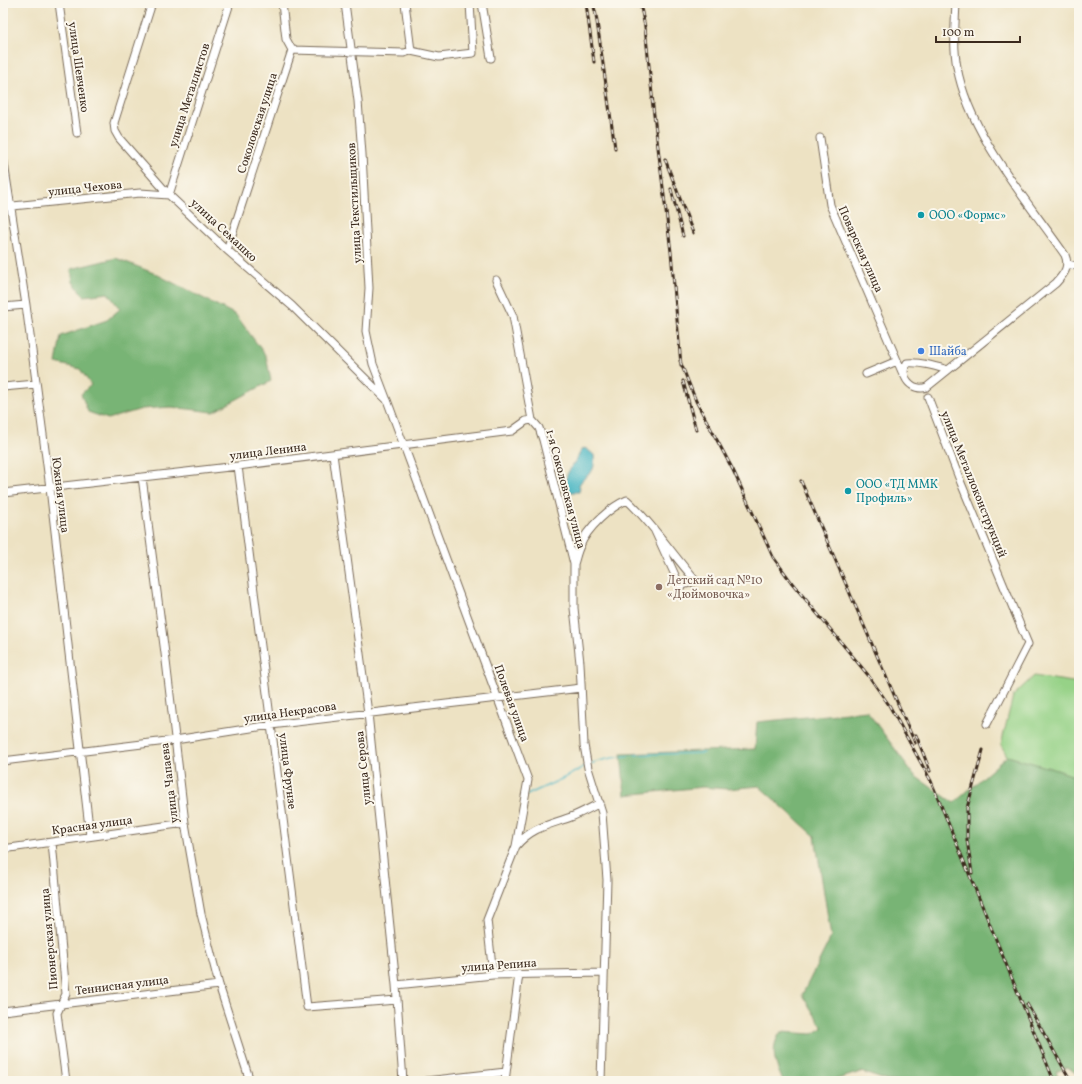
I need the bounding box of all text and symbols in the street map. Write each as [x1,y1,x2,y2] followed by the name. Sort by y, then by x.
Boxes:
[936,18,1020,44] scale bar
[64,21,92,114] street label: улица Шевченко
[942,25,975,41] text: 100 m
[166,41,214,149] street label: улица Металлистов
[234,71,282,176] street label: Соколовская улица
[344,142,366,264] street label: улица Текстильщиков
[47,177,123,201] street label: улица Чехова
[186,196,260,266] street label: улица Семашко
[834,204,886,295] street label: Поварская улица
[929,208,1006,224] place label: ООО «Формс»
[916,210,926,220] marker: ООО «Формс»
[929,344,967,360] place label: Шайба
[916,346,926,356] marker: Шайба
[936,409,1010,560] street label: улица Металлоконструкций
[541,428,589,551] street label: 1-я Соколовская улица
[229,439,308,465] street label: улица Ленина
[47,456,73,534] street label: Южная улица
[856,477,938,507] place label: ООО «ТД ММК Профиль»
[843,486,853,496] marker: ООО «ТД ММК Профиль»
[667,573,763,603] place label: Детский сад №10 «Дюймовочка»
[654,582,664,592] marker: Детский сад №10 «Дюймовочка»
[490,662,532,744] street label: Полевая улица
[243,699,338,727] street label: улица Некрасова
[352,730,376,806] street label: улица Серова
[274,732,300,811] street label: улица Фрунзе
[157,742,183,824] street label: улица Чапаева
[51,812,134,840] street label: Красная улица
[38,887,62,990] street label: Пионерская улица
[461,955,537,977] street label: улица Репина
[74,972,170,1000] street label: Теннисная улица

